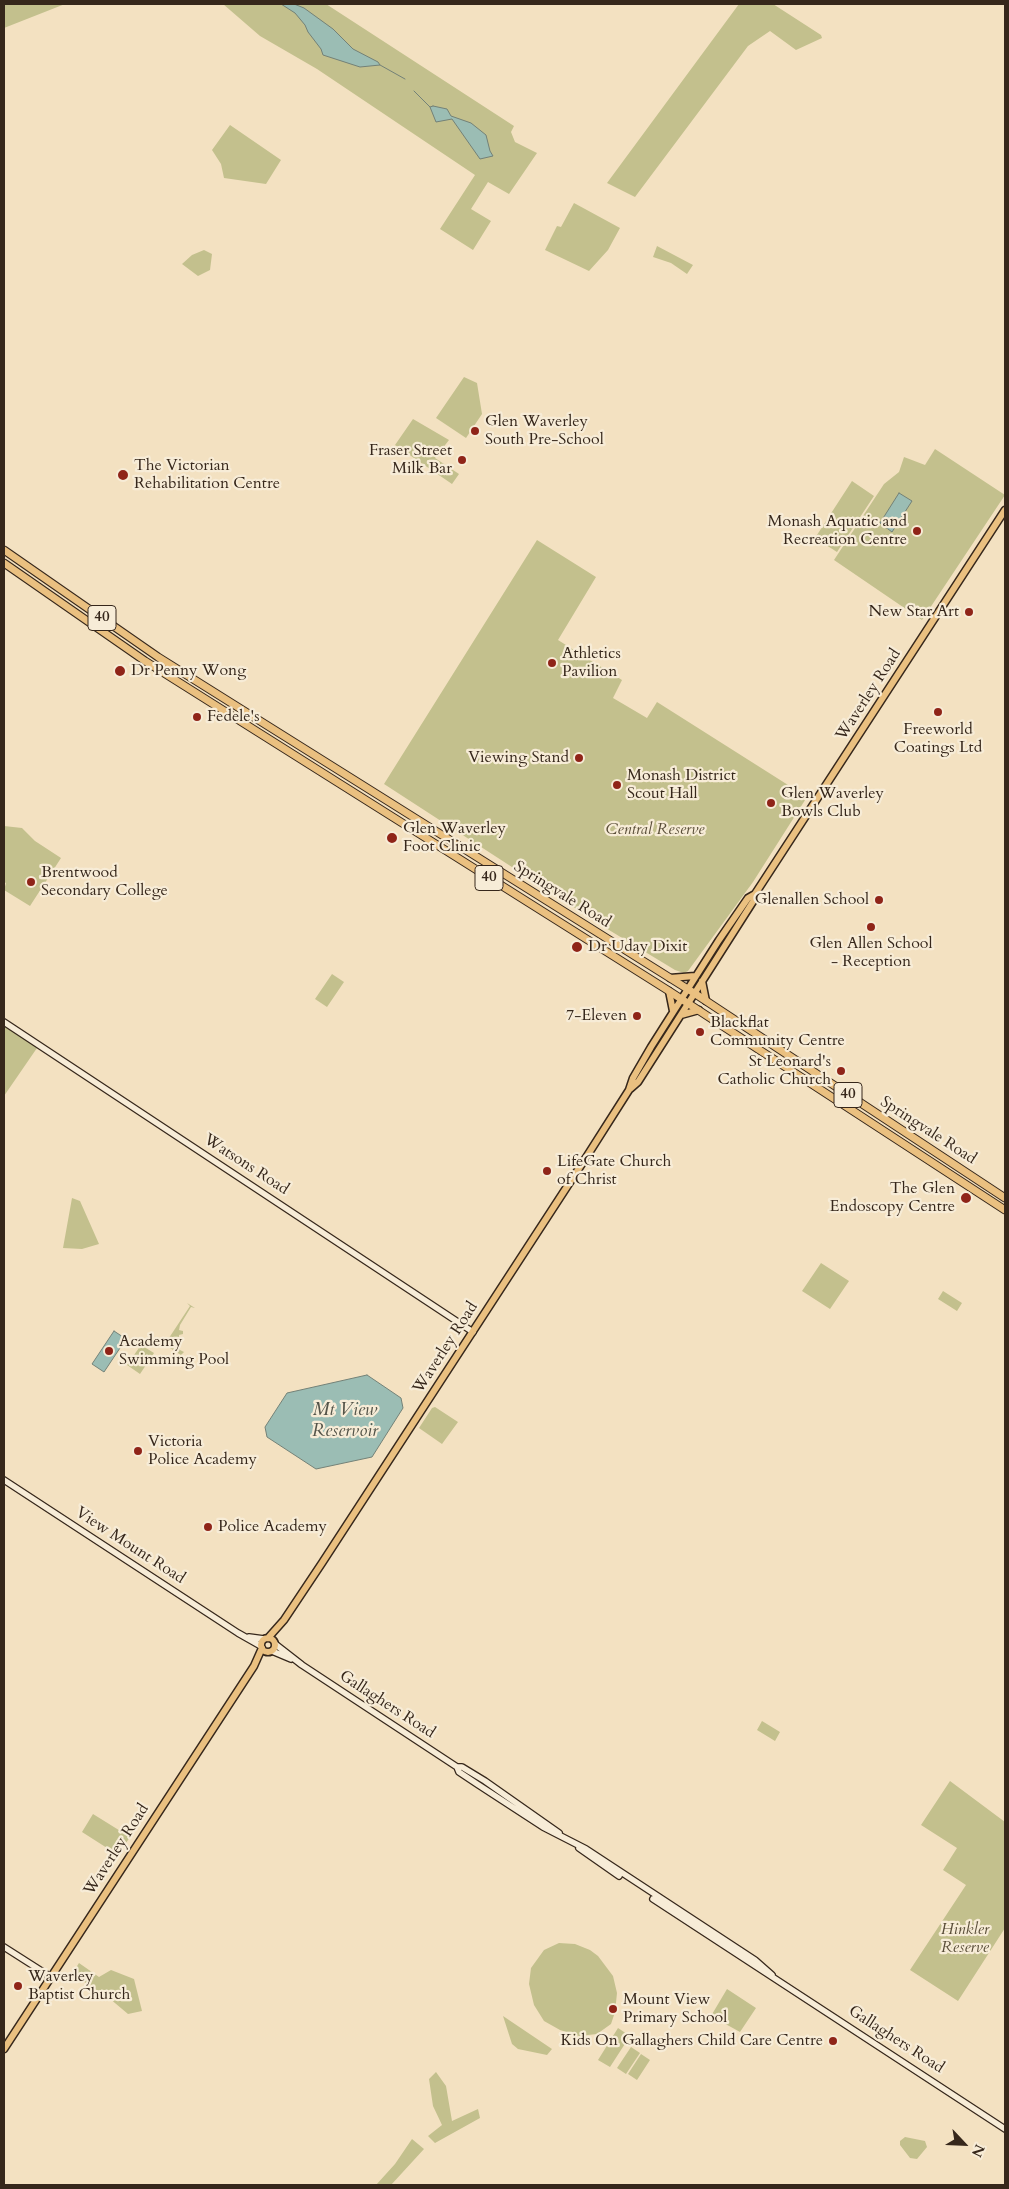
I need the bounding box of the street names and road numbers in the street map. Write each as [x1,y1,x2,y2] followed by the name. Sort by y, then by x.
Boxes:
[88,606,116,630] road number: 40
[832,646,906,744] street label: Waverley Road
[510,858,614,932] street label: Springvale Road
[475,866,503,890] road number: 40
[834,1082,862,1108] road number: 40
[876,1093,980,1169] street label: Springvale Road
[200,1130,292,1200] street label: Watsons Road
[409,1299,483,1397] street label: Waverley Road
[72,1503,188,1589] street label: View Mount Road
[336,1667,438,1743] street label: Gallaghers Road
[80,1801,154,1899] street label: Waverley Road
[845,2002,947,2078] street label: Gallaghers Road

